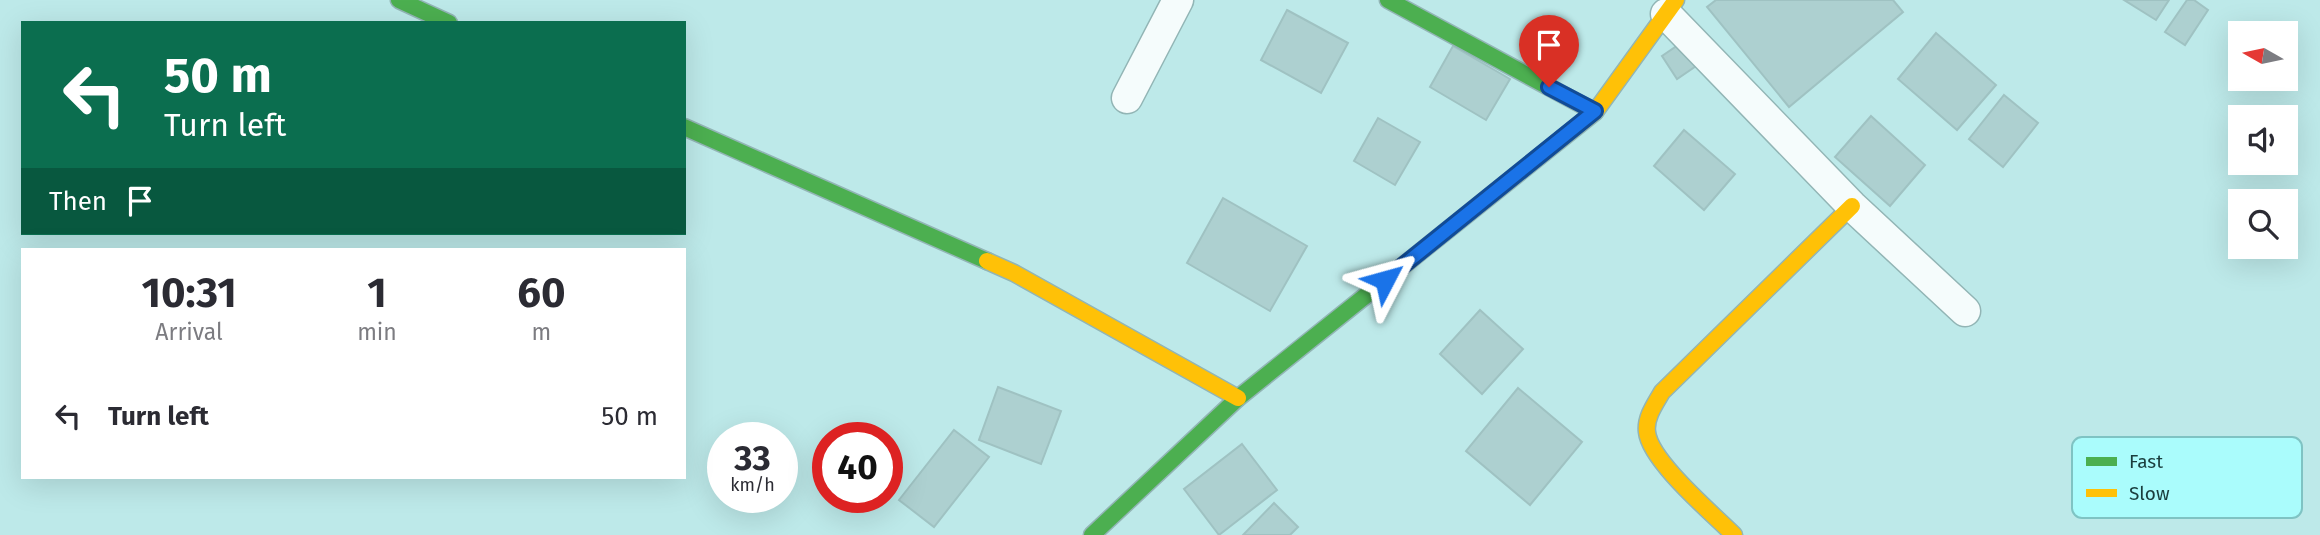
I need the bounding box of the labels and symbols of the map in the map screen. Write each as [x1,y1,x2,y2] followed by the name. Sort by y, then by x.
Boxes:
[1519,15,1579,87] pin
[2228,21,2298,91] north arrow
[1348,243,1422,317] position arrow
[812,422,903,513] speed limit sign: 40
[2072,437,2302,518] legend
[2129,450,2163,473] text: Fast
[2129,482,2170,505] text: Slow

